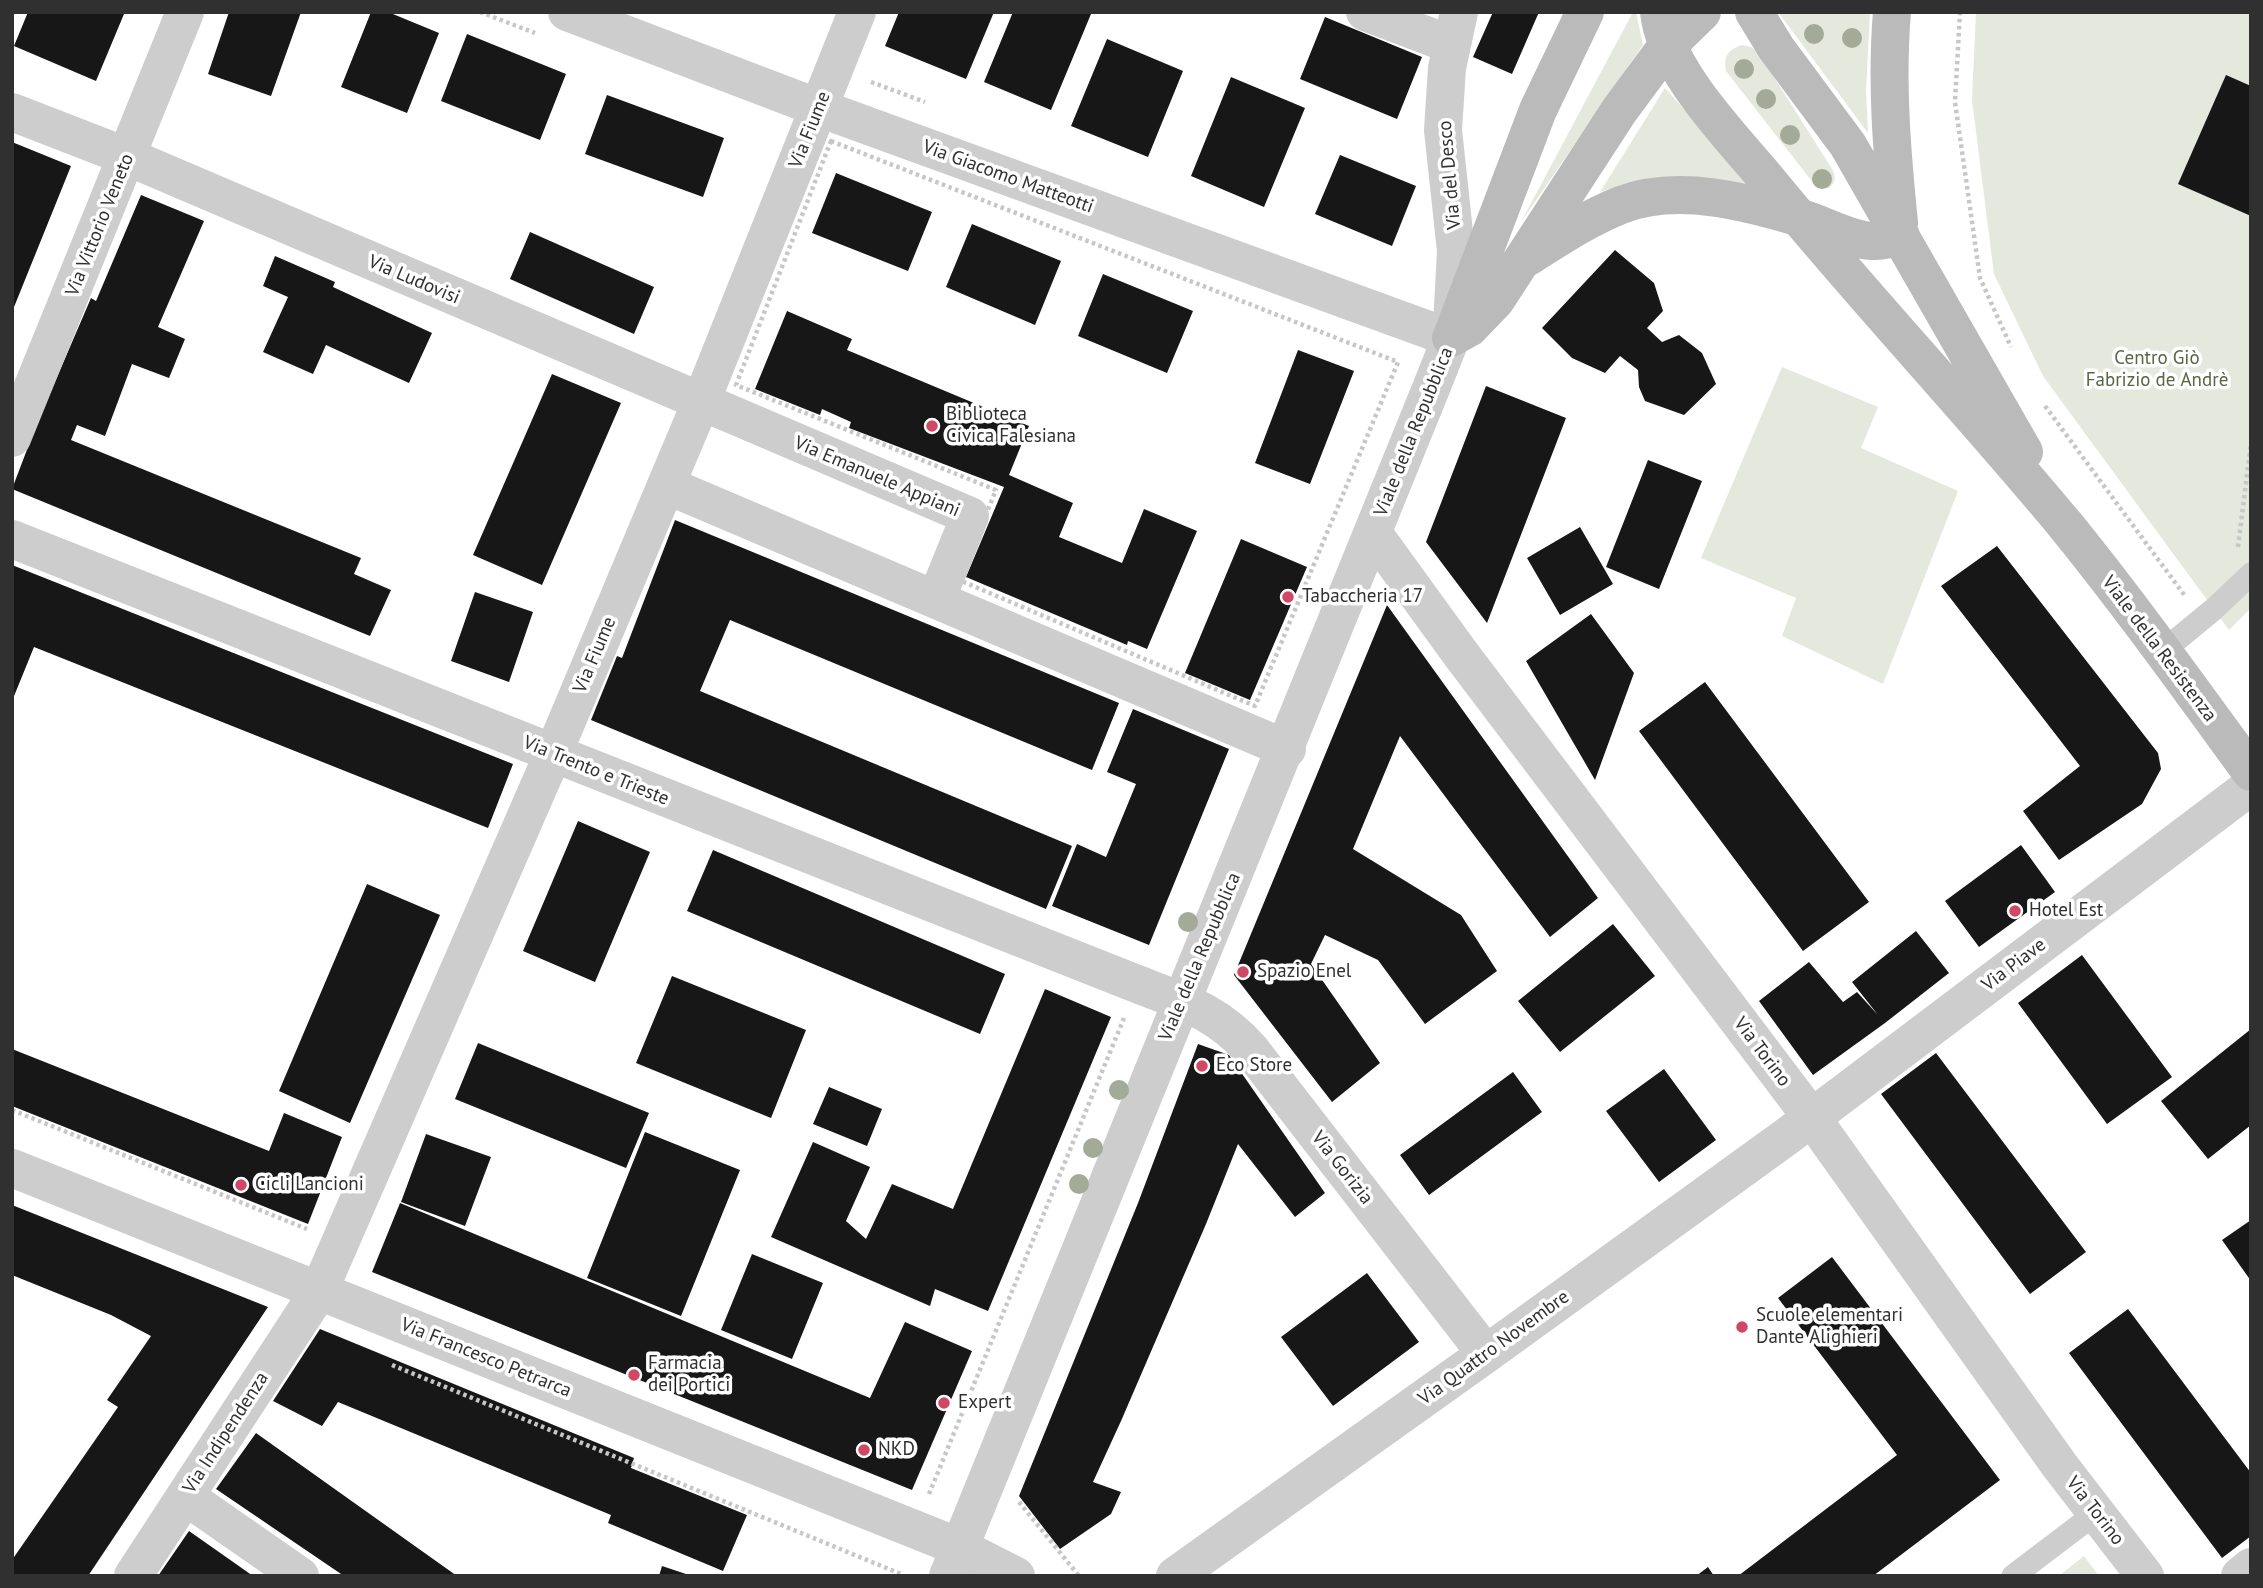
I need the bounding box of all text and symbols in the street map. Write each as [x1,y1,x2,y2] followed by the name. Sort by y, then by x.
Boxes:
[784,88,836,172] street label: Via Fiume
[1434,120,1466,230] street label: Via del Desco
[919,135,1097,219] street label: Via Giacomo Matteotti
[61,150,139,300] street label: Via Vittorio Veneto
[365,250,463,310] street label: Via Ludovisi
[1370,344,1458,520] street label: Viale della Repubblica
[2086,348,2228,392] park label: Centro Giò Fabrizio de Andrè
[946,404,1076,448] place label: Biblioteca Civica Falesiana
[924,418,940,434] marker: Biblioteca Civica Falesiana
[791,432,963,522] street label: Via Emanuele Appiani
[2097,572,2221,726] street label: Viale della Resistenza
[1302,586,1423,608] place label: Tabaccheria 17
[1280,589,1296,605] marker: Tabaccheria 17
[569,613,621,697] street label: Via Fiume
[520,731,672,811] street label: Via Trento e Trieste
[1154,869,1246,1045] street label: Viale della Repubblica
[2029,900,2103,922] place label: Hotel Est
[2007,903,2023,919] marker: Hotel Est
[1978,934,2050,996] street label: Via Piave
[1257,961,1351,983] place label: Spazio Enel
[1235,964,1251,980] marker: Spazio Enel
[1729,1013,1795,1091] street label: Via Torino
[1216,1055,1292,1077] place label: Eco Store
[1194,1058,1210,1074] marker: Eco Store
[1306,1127,1378,1209] street label: Via Gorizia
[255,1174,364,1196] place label: Cicli Lancioni
[233,1177,249,1193] marker: Cicli Lancioni
[1414,1286,1574,1410] street label: Via Quattro Novembre
[1756,1305,1903,1349] place label: Scuole elementari Dante Alighieri
[397,1313,575,1403] street label: Via Francesco Petrarca
[1734,1319,1750,1335] marker: Scuole elementari Dante Alighieri
[648,1353,730,1397] place label: Farmacia dei Portici
[626,1367,642,1383] marker: Farmacia dei Portici
[178,1368,274,1498] street label: Via Indipendenza
[958,1392,1011,1414] place label: Expert
[936,1395,952,1411] marker: Expert
[878,1439,915,1461] place label: NKD
[856,1442,872,1458] marker: NKD
[2061,1472,2129,1550] street label: Via Torino

